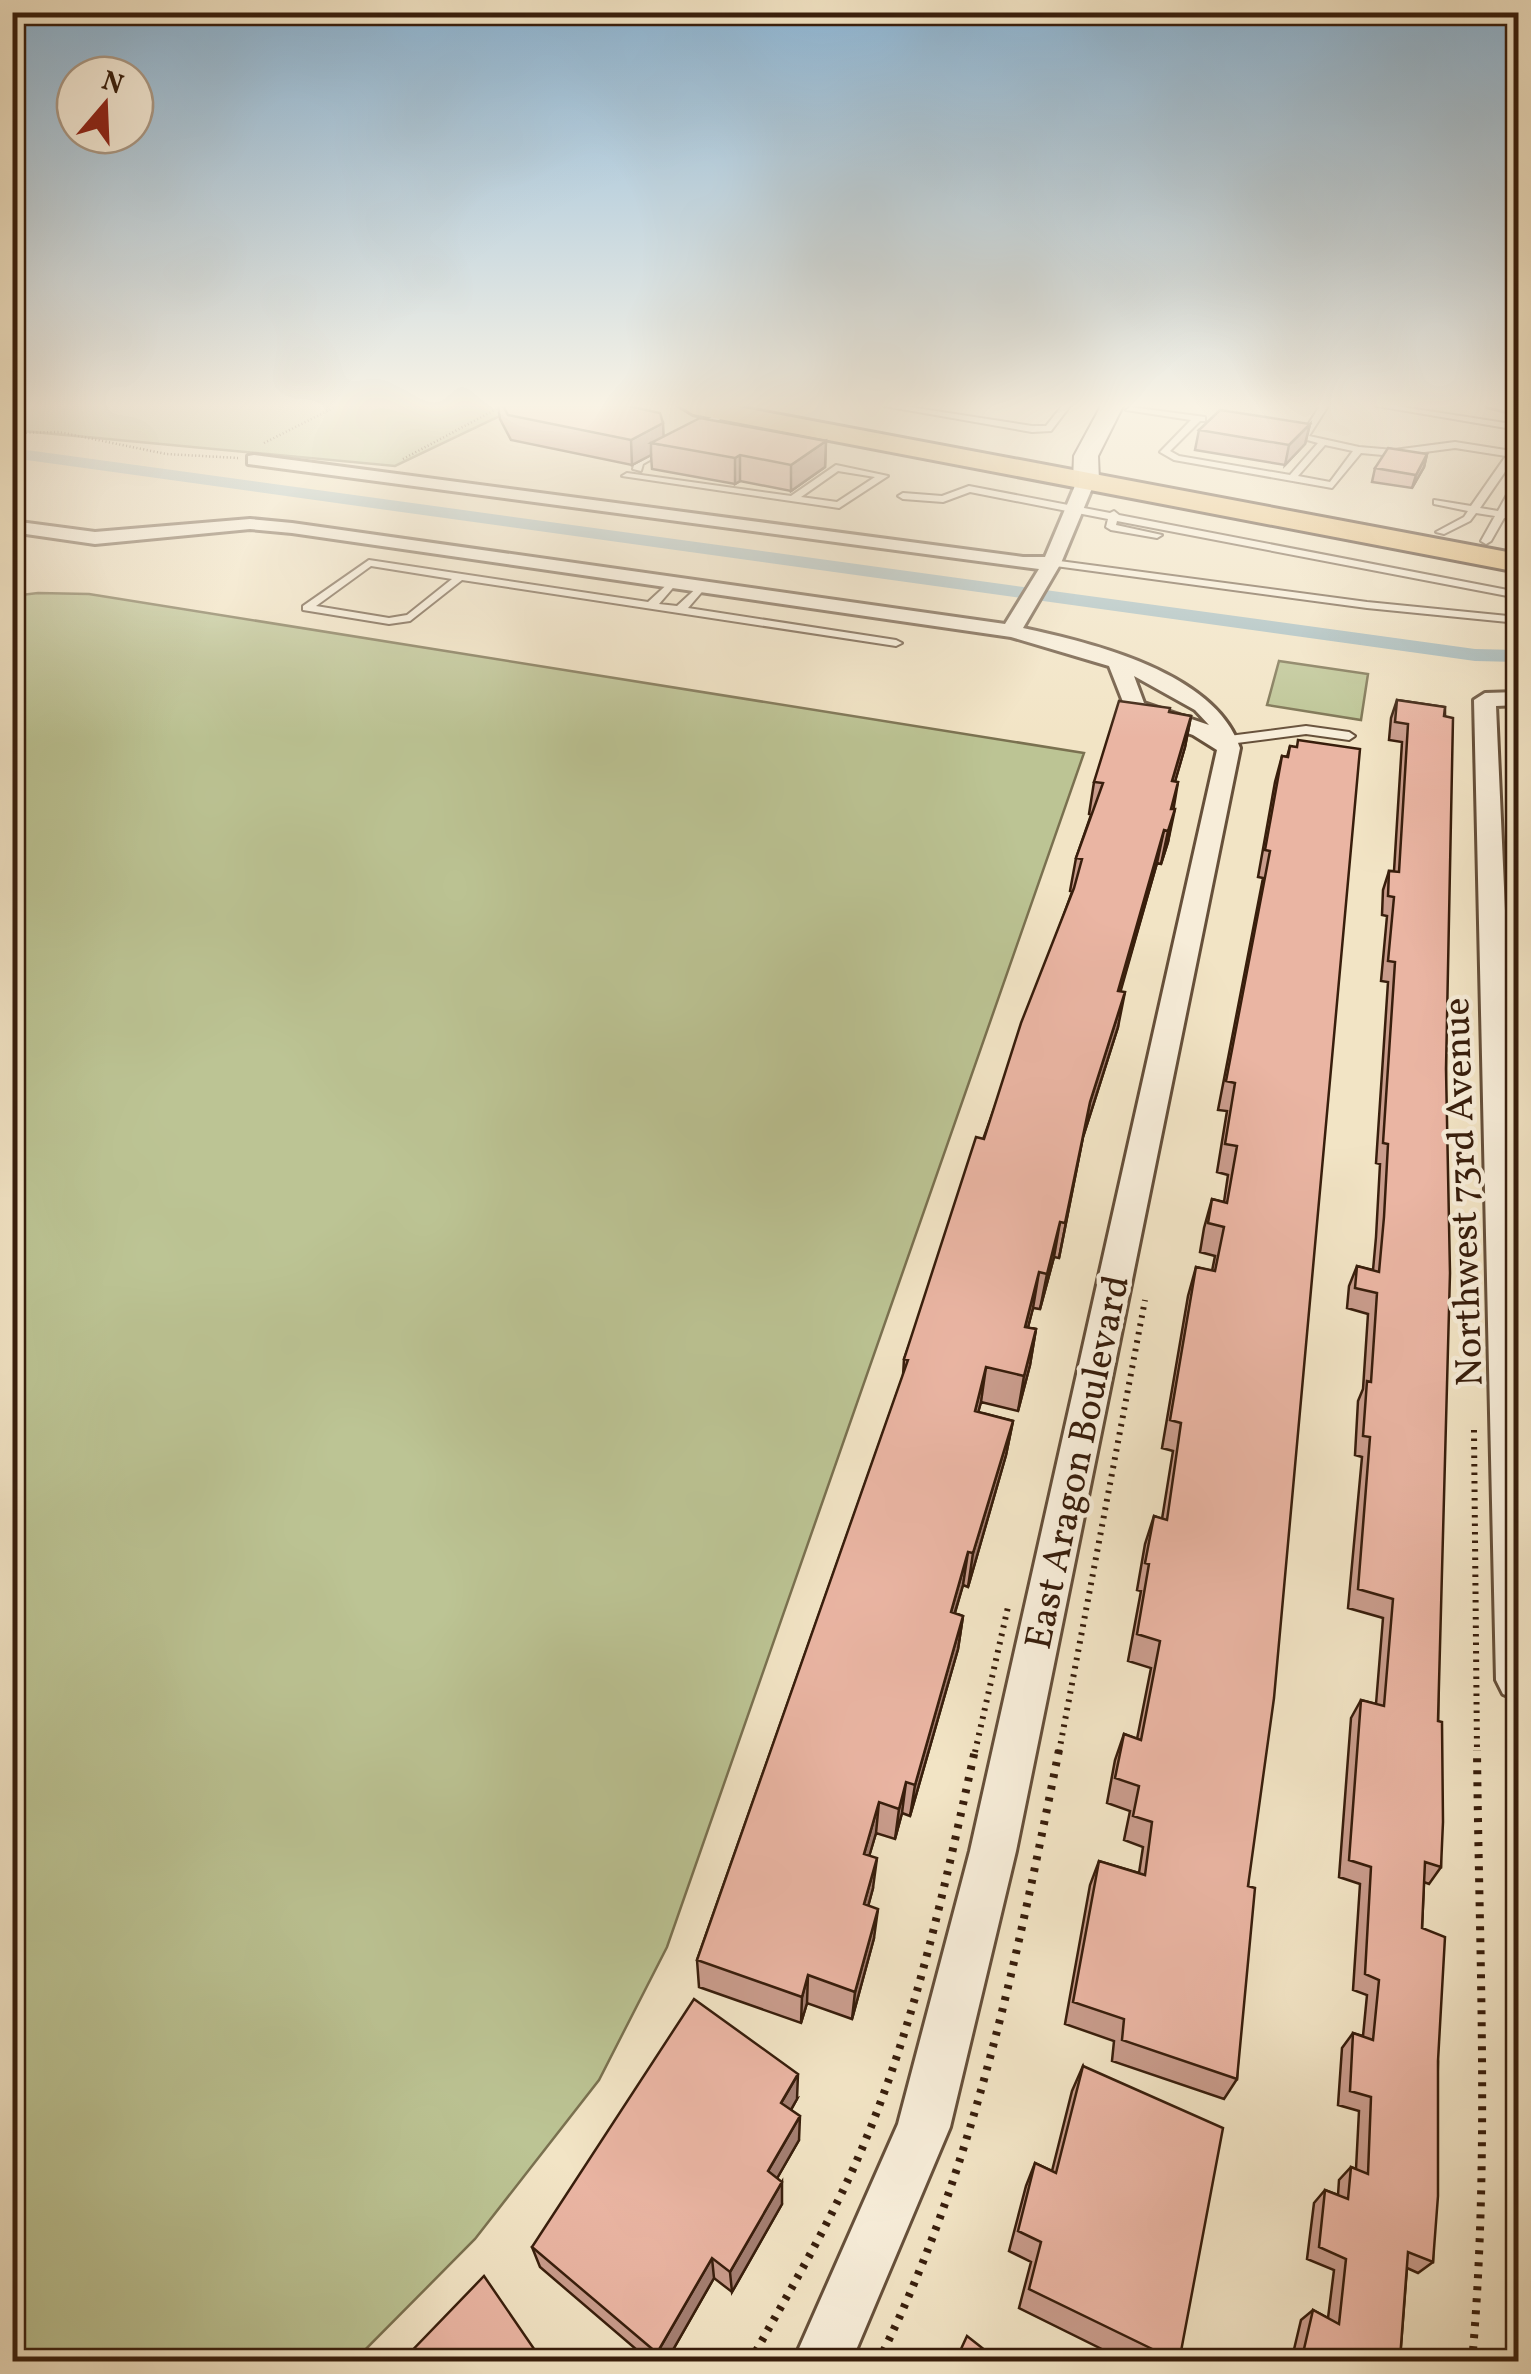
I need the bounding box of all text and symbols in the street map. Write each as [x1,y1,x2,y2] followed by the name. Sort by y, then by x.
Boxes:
[55,55,155,155] north arrow
[96,62,128,105] text: N
[1432,997,1499,1387] street label: Northwest 73rd Avenue
[1014,1271,1145,1655] street label: East Aragon Boulevard

